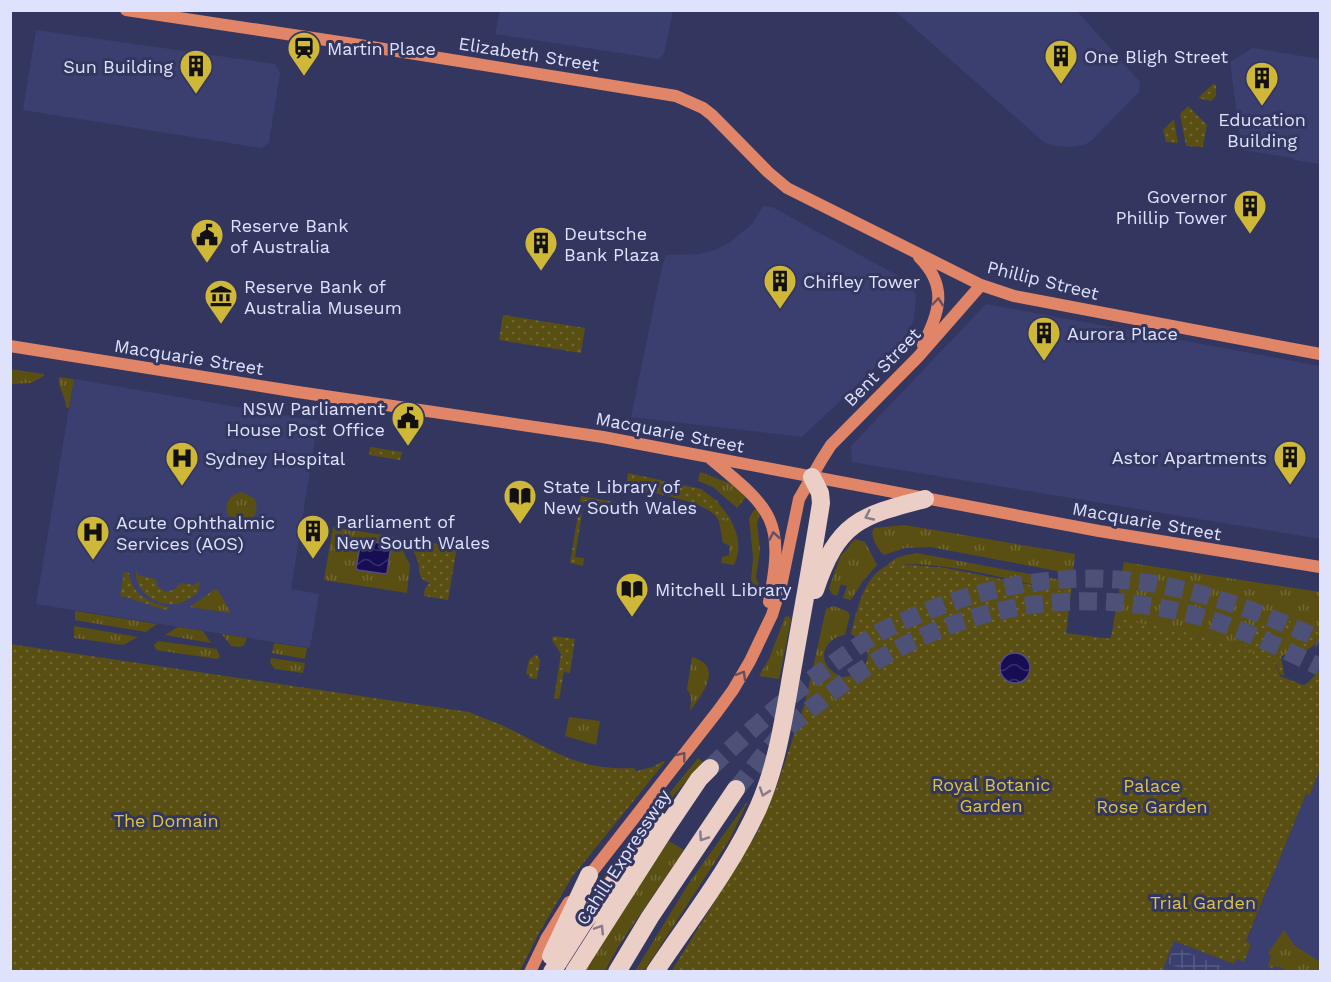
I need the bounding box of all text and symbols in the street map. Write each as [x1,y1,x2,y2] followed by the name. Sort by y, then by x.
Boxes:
[286,30,322,77] station icon: Martin Place
[457,33,601,76] street label: Elizabeth Street
[327,38,436,59] place label: Martin Place
[1043,38,1079,85] building icon: One Bligh Street
[1084,46,1229,67] place label: One Bligh Street
[178,48,214,95] building icon: Sun Building
[63,56,173,77] place label: Sun Building
[1244,60,1280,107] building icon: Education Building
[1218,109,1306,151] place label: Education Building
[1115,186,1227,228] place label: Governor Phillip Tower
[1232,188,1268,235] building icon: Governor Phillip Tower
[230,215,348,257] place label: Reserve Bank of Australia
[189,217,225,264] public building icon: Reserve Bank of Australia
[564,223,660,265] place label: Deutsche Bank Plaza
[523,225,559,272] building icon: Deutsche Bank Plaza
[985,256,1101,304] street label: Phillip Street
[762,263,798,310] building icon: Chifley Tower
[803,271,920,292] place label: Chifley Tower
[244,276,402,318] place label: Reserve Bank of Australia Museum
[203,278,239,325] museum icon: Reserve Bank of Australia Museum
[931,298,944,307] one-way arrow
[1026,315,1062,362] building icon: Aurora Place
[839,323,925,411] street label: Bent Street
[1067,323,1178,344] place label: Aurora Place
[113,335,266,379] street label: Macquarie Street
[226,398,385,440] place label: NSW Parliament House Post Office
[390,400,426,447] public building icon: NSW Parliament House Post Office
[594,407,747,457] street label: Macquarie Street
[1272,439,1308,486] building icon: Astor Apartments
[164,440,200,487] hospital icon: Sydney Hospital
[1112,447,1267,468] place label: Astor Apartments
[205,448,346,469] place label: Sydney Hospital
[543,476,697,518] place label: State Library of New South Wales
[502,478,538,525] library icon: State Library of New South Wales
[1071,498,1224,545] street label: Macquarie Street
[865,508,876,520] one-way arrow
[336,511,490,553] place label: Parliament of New South Wales
[116,512,275,554] place label: Acute Ophthalmic Services (AOS)
[295,513,331,560] building icon: Parliament of New South Wales
[75,514,111,561] hospital icon: Acute Ophthalmic Services (AOS)
[768,532,781,542] one-way arrow
[614,571,650,618] library icon: Mitchell Library
[655,579,792,600] place label: Mitchell Library
[734,671,746,681] one-way arrow
[675,752,686,763] one-way arrow
[932,774,1050,816] park label: Royal Botanic Garden
[1096,775,1208,817] park label: Palace Rose Garden
[571,785,675,929] street label: Cahill Expressway
[758,786,771,797] one-way arrow
[113,810,219,831] park label: The Domain
[699,830,710,841] one-way arrow
[1150,892,1256,913] park label: Trial Garden
[593,925,604,936] one-way arrow

